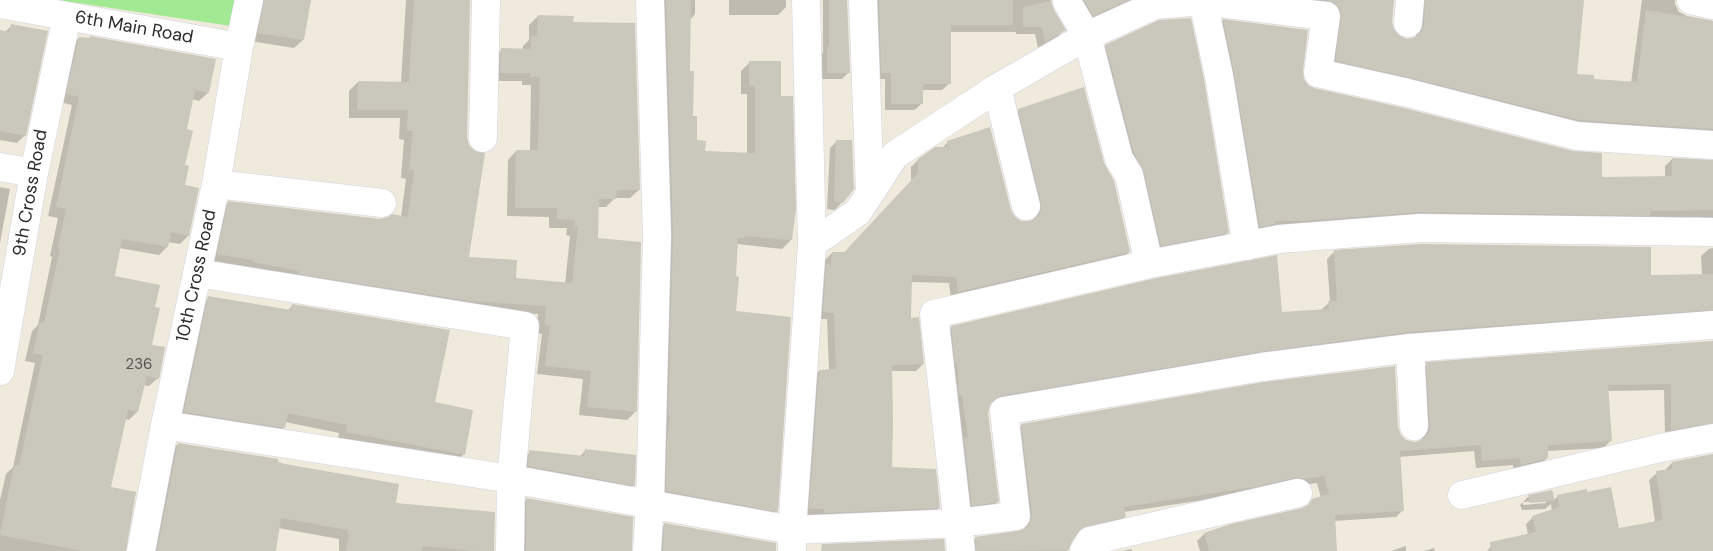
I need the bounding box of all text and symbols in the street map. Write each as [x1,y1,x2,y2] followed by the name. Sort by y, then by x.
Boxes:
[73,7,195,49] street label: 6th Main Road
[9,128,53,258] street label: 9th Cross Road
[172,208,222,344] street label: 10th Cross Road
[126,356,152,374] house number: 236

